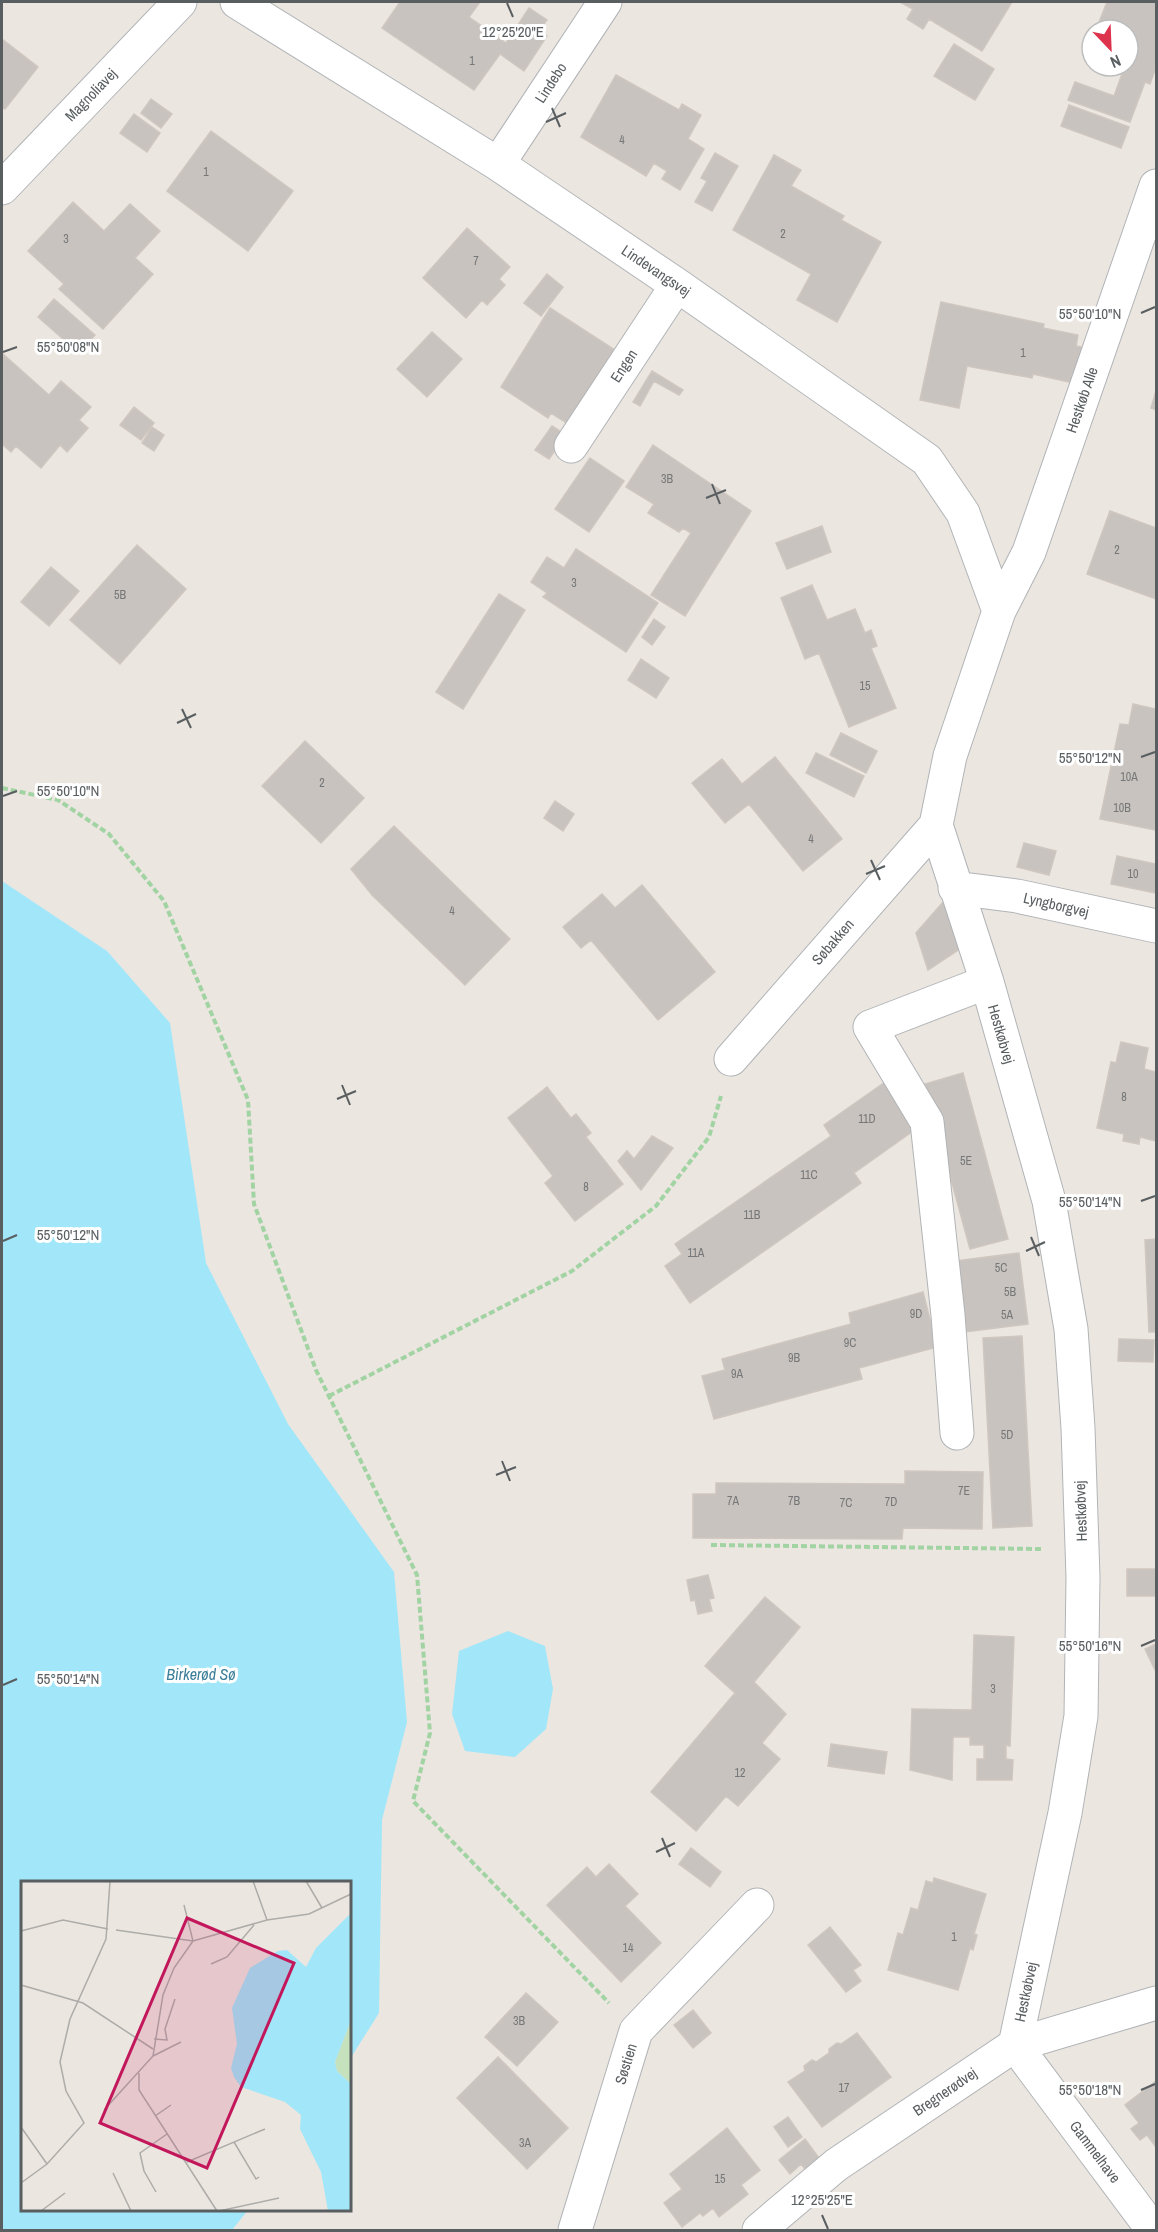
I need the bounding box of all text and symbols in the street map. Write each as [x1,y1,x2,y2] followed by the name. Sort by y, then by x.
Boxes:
[1080,18,1140,78] north arrow
[482,21,544,42] text: 12°25'20"E
[1107,50,1125,74] text: N
[469,53,475,69] house number: 1
[530,58,572,107] street label: Lindebo
[60,64,121,126] street label: Magnoliavej
[619,132,625,148] house number: 4
[203,164,209,180] house number: 1
[780,226,786,242] house number: 2
[63,231,69,247] house number: 3
[618,240,695,301] street label: Lindevangsvej
[473,253,479,269] house number: 7
[1059,303,1121,324] text: 55°50'10"N
[37,336,99,357] text: 55°50'08"N
[605,345,642,386] street label: Engen
[1020,345,1026,361] house number: 1
[1060,364,1103,436] street label: Hestkøb Alle
[661,471,673,487] house number: 3B
[1114,542,1120,558] house number: 2
[571,575,577,591] house number: 3
[114,587,126,603] house number: 5B
[860,678,871,694] house number: 15
[1059,747,1121,768] text: 55°50'12"N
[1120,769,1138,785] house number: 10A
[319,775,325,791] house number: 2
[37,780,99,801] text: 55°50'10"N
[1113,800,1131,816] house number: 10B
[808,831,814,847] house number: 4
[1128,866,1138,882] house number: 10
[1021,887,1091,922] street label: Lyngborgvej
[449,903,455,919] house number: 4
[807,914,858,969] street label: Søbakken
[983,1002,1020,1066] street label: Hestkøbvej
[1121,1089,1127,1105] house number: 8
[858,1111,876,1127] house number: 11D
[960,1153,972,1169] house number: 5E
[800,1167,818,1183] house number: 11C
[583,1179,589,1195] house number: 8
[1059,1191,1121,1212] text: 55°50'14"N
[744,1207,761,1223] house number: 11B
[37,1224,99,1245] text: 55°50'12"N
[688,1245,705,1261] house number: 11A
[995,1260,1007,1276] house number: 5C
[1004,1284,1016,1300] house number: 5B
[910,1306,922,1322] house number: 9D
[1001,1307,1013,1323] house number: 5A
[844,1335,856,1351] house number: 9C
[788,1350,800,1366] house number: 9B
[731,1366,743,1382] house number: 9A
[1001,1427,1013,1443] house number: 5D
[1069,1480,1092,1542] street label: Hestkøbvej
[958,1483,970,1499] house number: 7E
[727,1493,739,1509] house number: 7A
[788,1493,800,1509] house number: 7B
[885,1494,897,1510] house number: 7D
[840,1495,852,1511] house number: 7C
[1059,1635,1121,1656] text: 55°50'16"N
[166,1663,236,1685] water label: Birkerød Sø
[37,1668,99,1689] text: 55°50'14"N
[990,1681,996,1697] house number: 3
[735,1765,745,1781] house number: 12
[21,1881,351,2211] inset map
[951,1929,957,1945] house number: 1
[623,1940,634,1956] house number: 14
[1009,1960,1042,2024] street label: Hestkøbvej
[513,2013,525,2029] house number: 3B
[609,2041,642,2087] street label: Søstien
[909,2062,981,2121] street label: Bregnerødvej
[1059,2079,1121,2100] text: 55°50'18"N
[839,2080,850,2096] house number: 17
[1065,2116,1126,2187] street label: Gammelhave
[519,2135,531,2151] house number: 3A
[715,2171,726,2187] house number: 15
[791,2189,853,2210] text: 12°25'25"E

